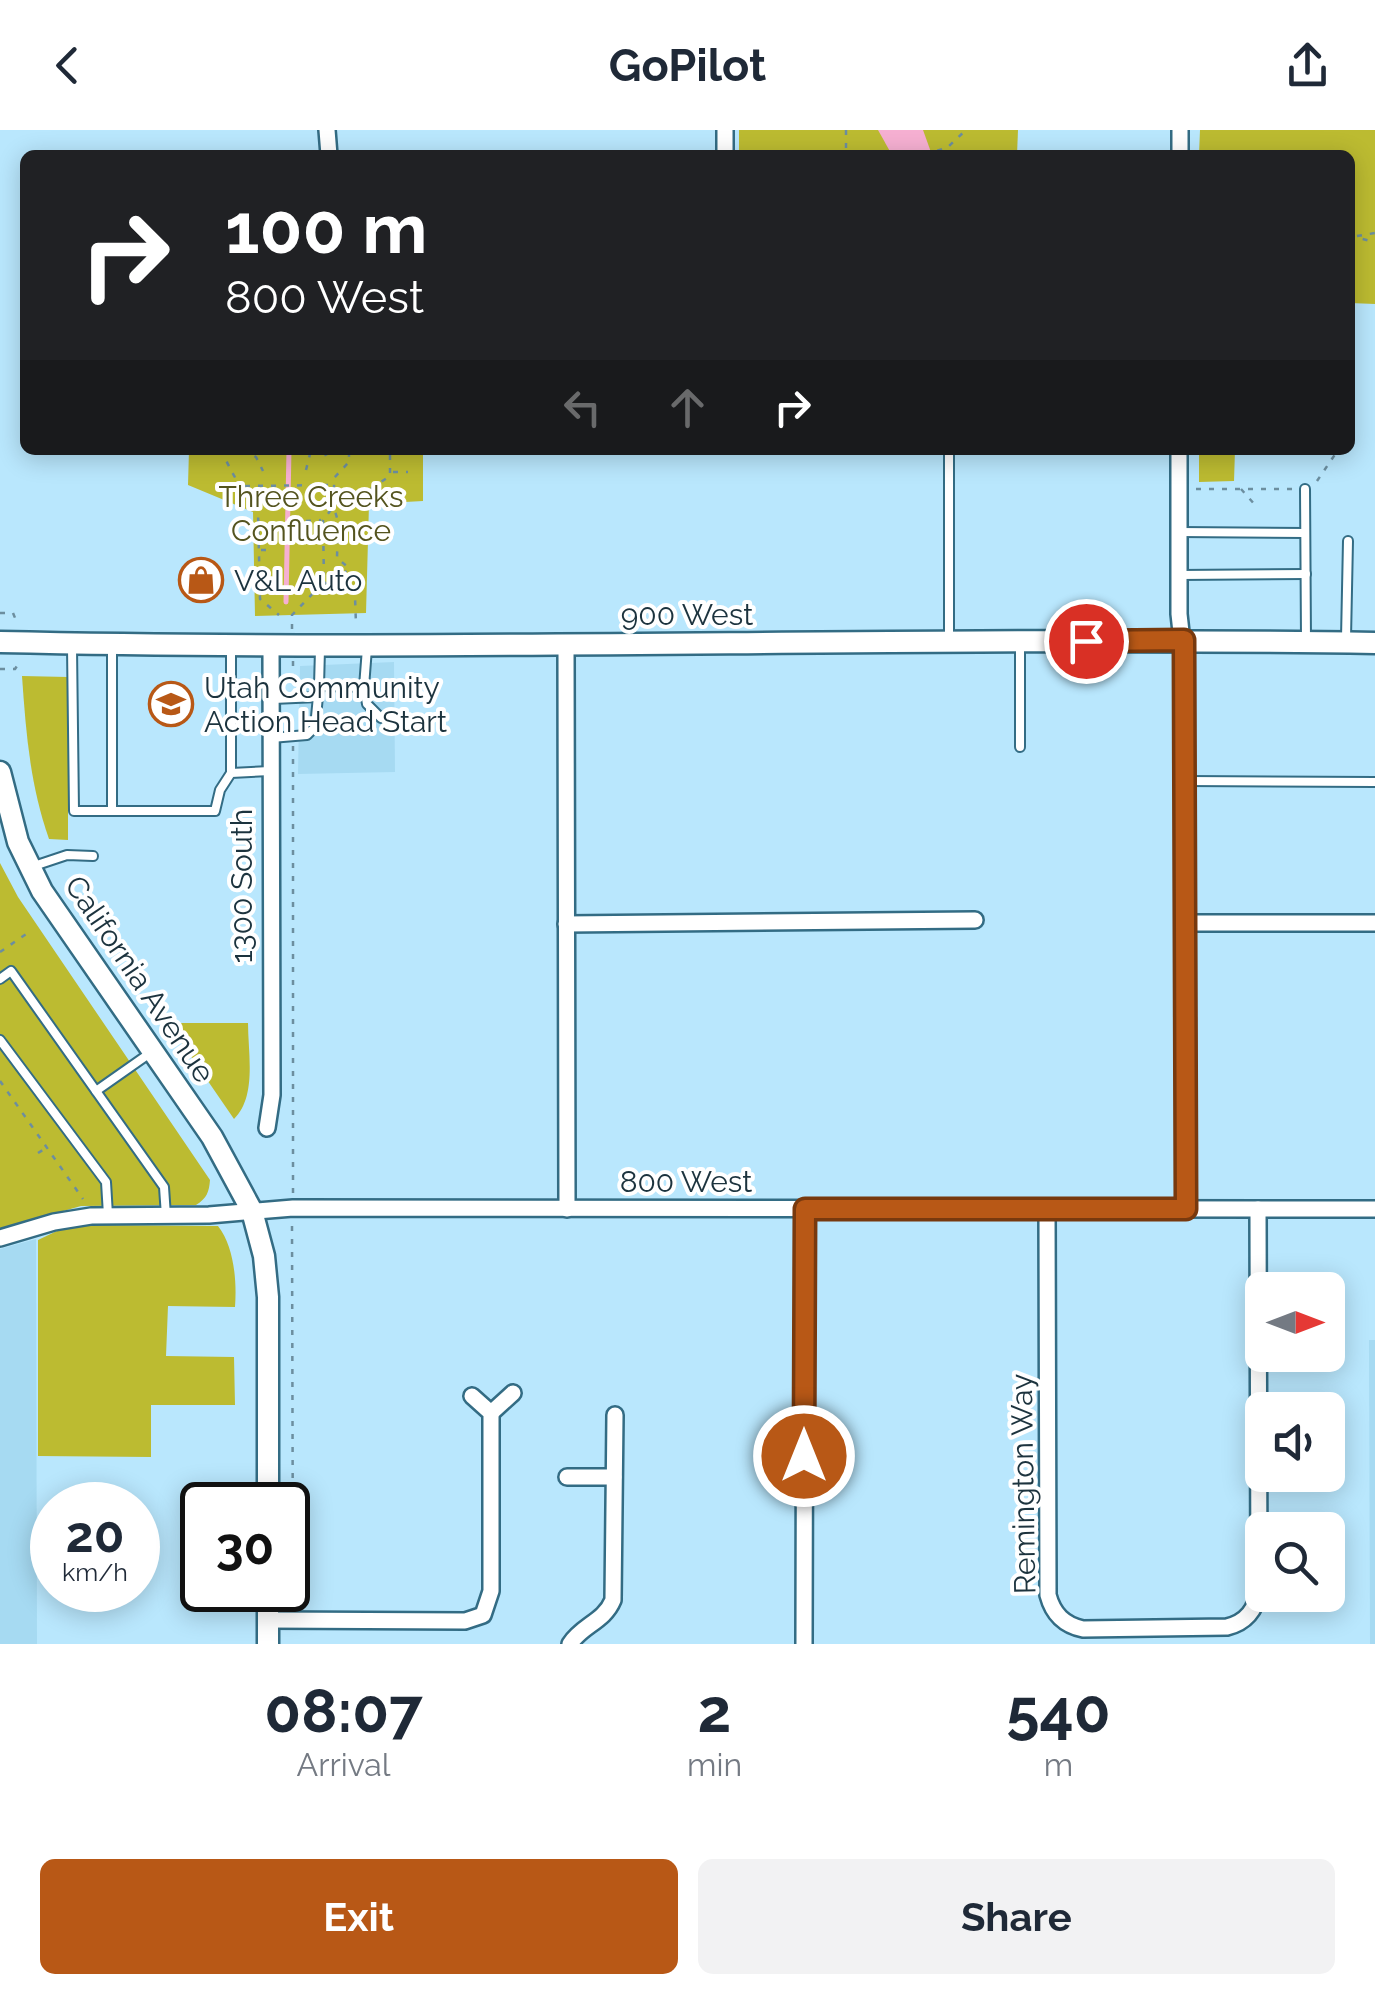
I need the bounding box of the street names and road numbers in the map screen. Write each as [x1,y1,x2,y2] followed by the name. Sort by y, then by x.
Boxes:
[621,597,753,632] street label: 900 West
[224,809,259,963] street label: 1300 South
[58,869,222,1089] street label: California Avenue
[620,1164,752,1199] street label: 800 West
[1004,1373,1042,1595] street label: Remington Way

